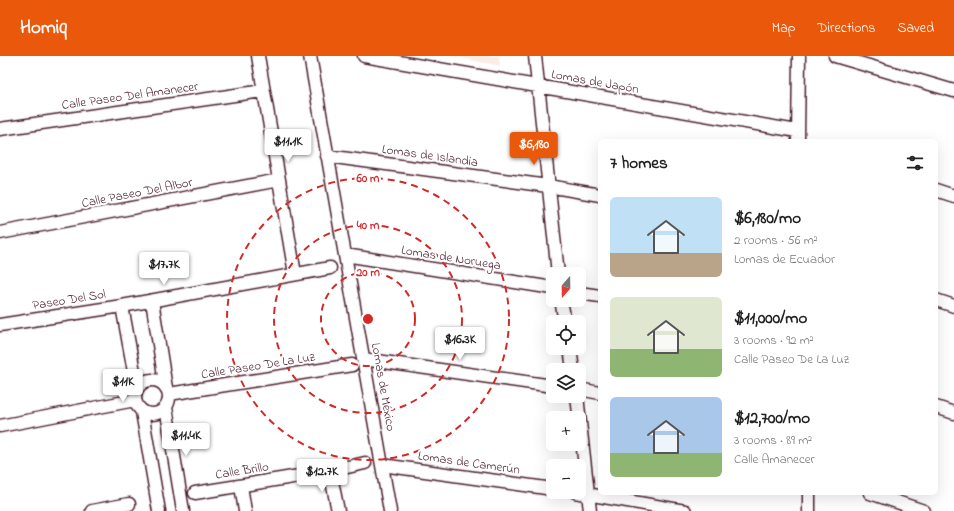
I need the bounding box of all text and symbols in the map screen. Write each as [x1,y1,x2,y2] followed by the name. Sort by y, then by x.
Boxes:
[20,15,67,42] text: Homiq
[772,18,795,39] text: Map
[817,18,875,39] text: Directions
[897,18,934,39] text: Saved
[550,65,640,99] street label: Lomas de Japón
[61,77,200,115] street label: Calle Paseo Del Amanecer
[255,129,321,163] pin: $11.1K
[273,132,303,151] text: $11.1K
[501,132,567,166] pin: $6,180
[519,135,549,154] text: $6,180
[381,140,479,172] street label: Lomas de Islandia
[610,151,668,176] text: 7 homes
[904,152,926,174] icon: filters
[356,170,380,188] text: 60 m
[80,173,195,213] street label: Calle Paseo Del Albor
[734,206,801,231] text: $6,180/mo
[642,213,690,261] icon: home
[356,217,380,235] text: 40 m
[734,231,818,250] text: 2 rooms · 56 m²
[400,241,502,276] street label: Lomas de Noruega
[734,250,835,269] text: Lomas de Ecuador
[131,252,197,286] pin: $17.7K
[148,255,180,274] text: $17.7K
[355,264,380,282] text: 20 m
[546,267,586,307] north arrow
[546,267,586,499] map controls
[31,285,107,315] street label: Paseo Del Sol
[734,306,807,331] text: $11,000/mo
[361,312,375,326] centre of rings
[642,313,690,361] icon: home
[546,315,586,355] button: locate
[427,327,493,361] pin: $16.3K
[444,330,476,349] text: $16.3K
[734,331,814,350] text: 3 rooms · 92 m²
[366,341,400,433] street label: Lomas de México
[200,348,317,384] street label: Calle Paseo De La Luz
[734,350,849,369] text: Calle Paseo De La Luz
[546,363,586,403] button: layers
[99,369,147,403] pin: $11K
[112,372,134,391] text: $11K
[734,406,810,431] text: $12,700/mo
[546,411,586,451] button: +
[642,413,690,461] icon: home
[153,423,219,457] pin: $11.4K
[171,426,201,445] text: $11.4K
[734,431,812,450] text: 3 rooms · 89 m²
[417,446,521,480] street label: Lomas de Camerún
[734,450,815,469] text: Calle Amanecer
[214,457,270,485] street label: Calle Brillo
[289,459,355,493] pin: $12.7K
[546,459,586,499] button: −
[306,462,338,481] text: $12.7K

